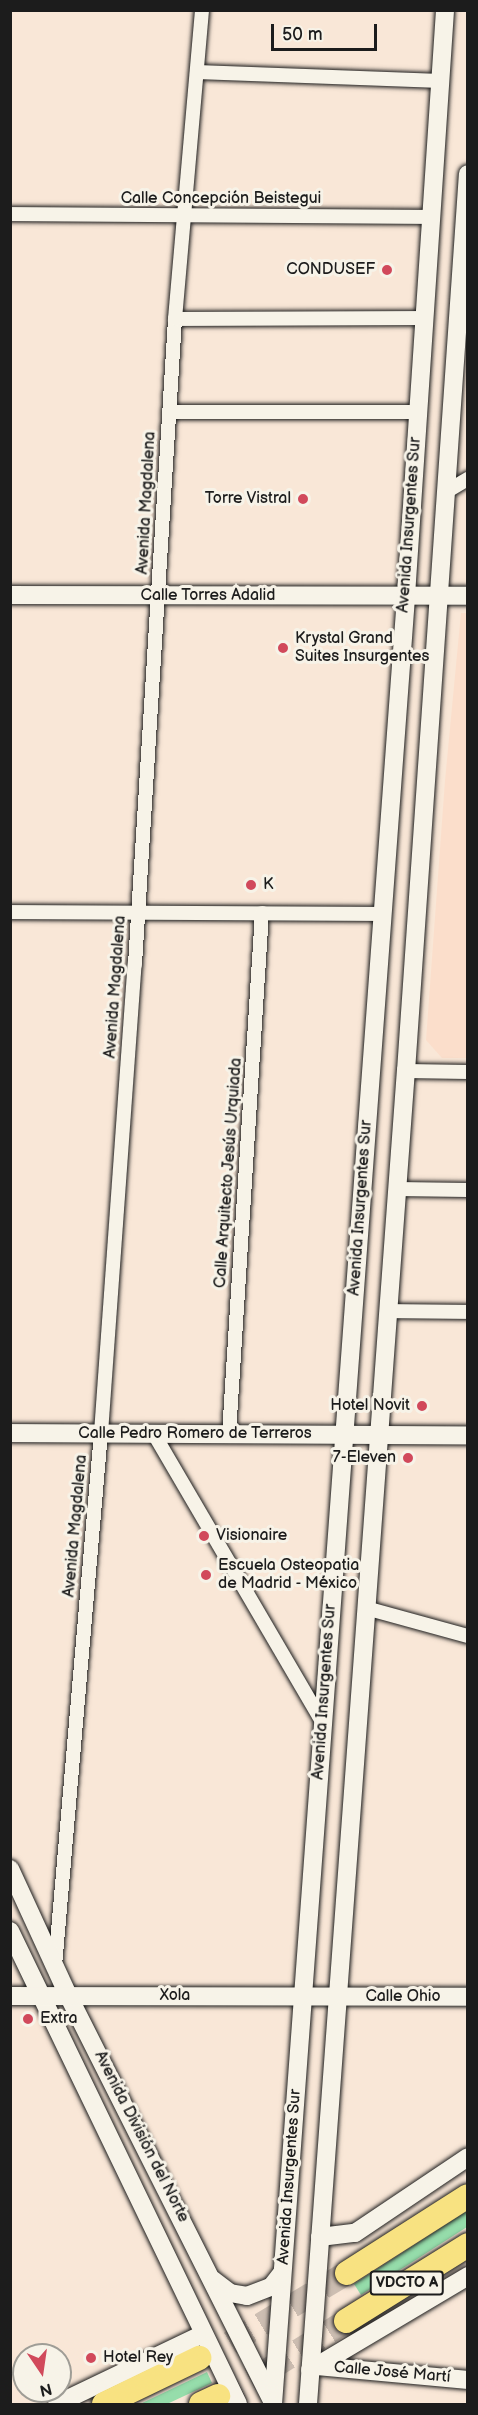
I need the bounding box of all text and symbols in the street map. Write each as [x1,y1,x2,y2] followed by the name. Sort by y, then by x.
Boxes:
[274,12,380,50] scale bar
[282,24,323,45] text: 50 m
[121,189,321,209] street label: Calle Concepción Beistegui
[286,260,375,280] place label: CONDUSEF
[380,263,394,277] marker: CONDUSEF
[134,431,160,575] street label: Avenida Magdalena
[394,436,426,614] street label: Avenida Insurgentes Sur
[204,489,291,509] place label: Torre Vistral
[296,492,310,506] marker: Torre Vistral
[140,586,276,606] street label: Calle Torres Adalid
[295,629,429,667] place label: Krystal Grand Suites Insurgentes
[276,641,290,655] marker: Krystal Grand Suites Insurgentes
[263,875,273,895] place label: K
[244,878,258,892] marker: K
[101,915,131,1059] street label: Avenida Magdalena
[211,1057,247,1289] street label: Calle Arquitecto Jesús Urquiada
[345,1119,377,1297] street label: Avenida Insurgentes Sur
[330,1396,410,1416] place label: Hotel Novit
[415,1399,429,1413] marker: Hotel Novit
[78,1424,312,1444] street label: Calle Pedro Romero de Terreros
[333,1448,396,1468] place label: 7-Eleven
[401,1451,415,1465] marker: 7-Eleven
[60,1454,92,1598] street label: Avenida Magdalena
[216,1526,287,1546] place label: Visionaire
[197,1529,211,1543] marker: Visionaire
[218,1556,359,1594] place label: Escuela Osteopatia de Madrid - México
[199,1568,213,1582] marker: Escuela Osteopatia de Madrid - México
[309,1603,341,1781] street label: Avenida Insurgentes Sur
[160,1986,190,2006] street label: Xola
[365,1987,441,2007] street label: Calle Ohio
[40,2009,77,2029] place label: Extra
[21,2012,35,2026] marker: Extra
[89,2048,193,2226] street label: Avenida División del Norte
[274,2088,306,2266] street label: Avenida Insurgentes Sur
[370,2271,444,2295] road number: VDCTO A
[12,2343,72,2403] north arrow
[103,2348,173,2368] place label: Hotel Rey
[84,2351,98,2365] marker: Hotel Rey
[332,2358,452,2388] street label: Calle José Martí
[38,2378,54,2400] text: N

